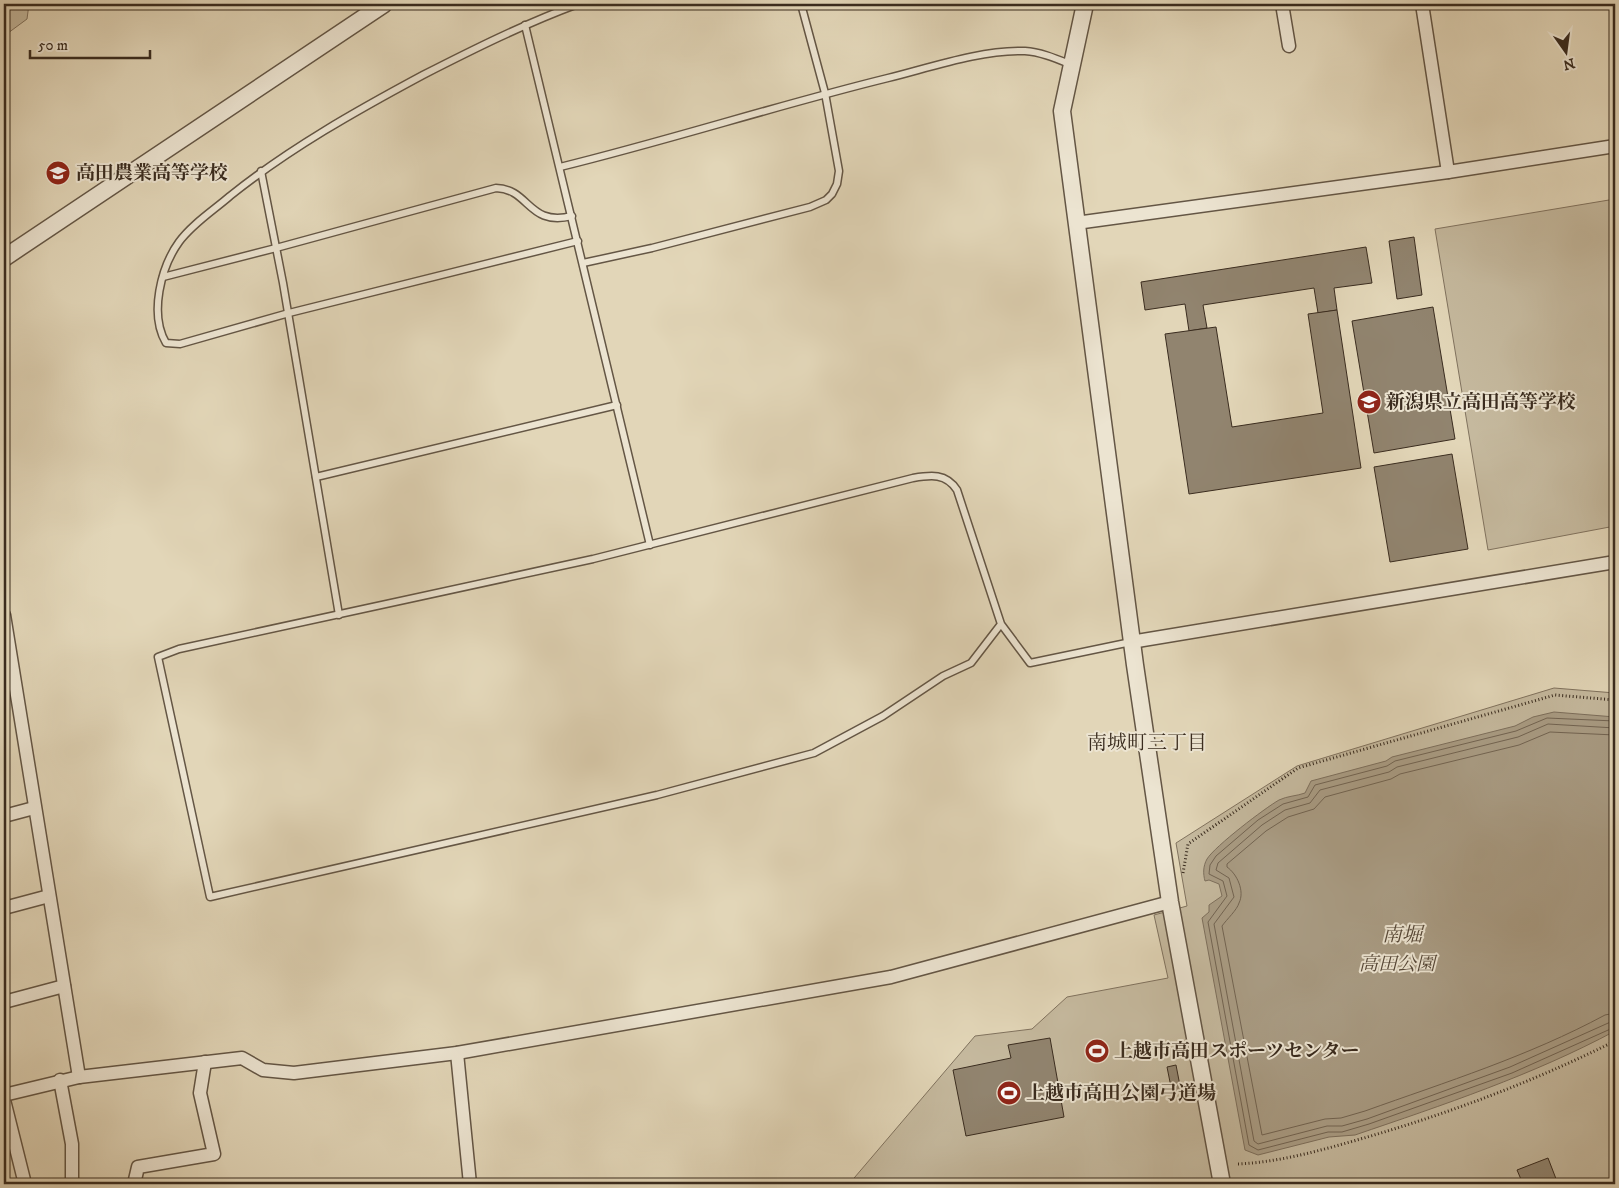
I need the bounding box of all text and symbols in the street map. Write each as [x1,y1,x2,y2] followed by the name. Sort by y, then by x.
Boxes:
[30,28,150,60] scale bar
[1542,28,1592,78] north arrow
[38,36,68,55] text: 50 m
[1561,54,1577,74] text: N
[45,160,71,186] school or university icon: 高田農業高等学校
[76,162,228,185] place label: 高田農業高等学校
[1356,389,1382,415] school or university icon: 新潟県立高田高等学校
[1386,391,1576,414] place label: 新潟県立高田高等学校
[1087,731,1207,756] district label: 南城町三丁目
[1382,923,1425,948] water label: 南堀
[1359,953,1438,976] park label: 高田公園
[1084,1038,1110,1064] sports icon: 上越市高田スポーツセンター
[1114,1040,1359,1063] place label: 上越市高田スポーツセンター
[996,1080,1022,1106] sports icon: 上越市高田公園弓道場
[1026,1082,1216,1105] place label: 上越市高田公園弓道場

